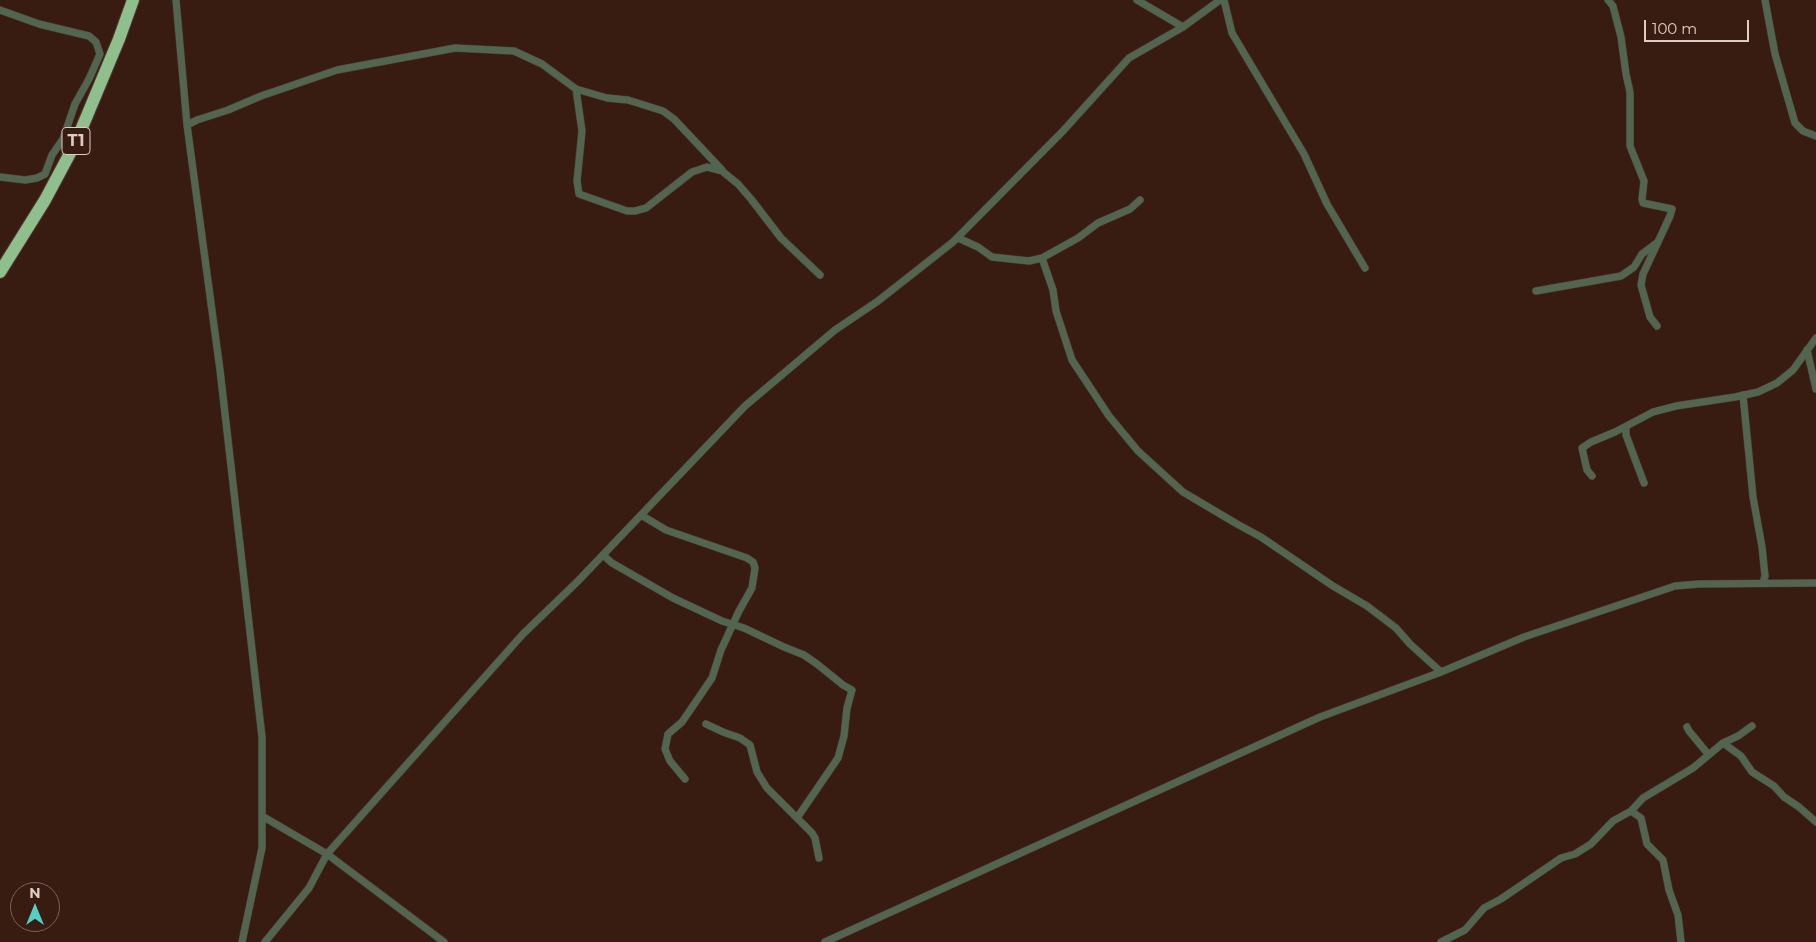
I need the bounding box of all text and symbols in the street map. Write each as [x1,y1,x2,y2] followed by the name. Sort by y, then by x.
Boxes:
[1646,10,1751,42] scale bar
[1652,19,1697,38] text: 100 m
[62,128,90,154] road number: T1
[10,882,60,932] north arrow
[29,884,41,902] text: N

